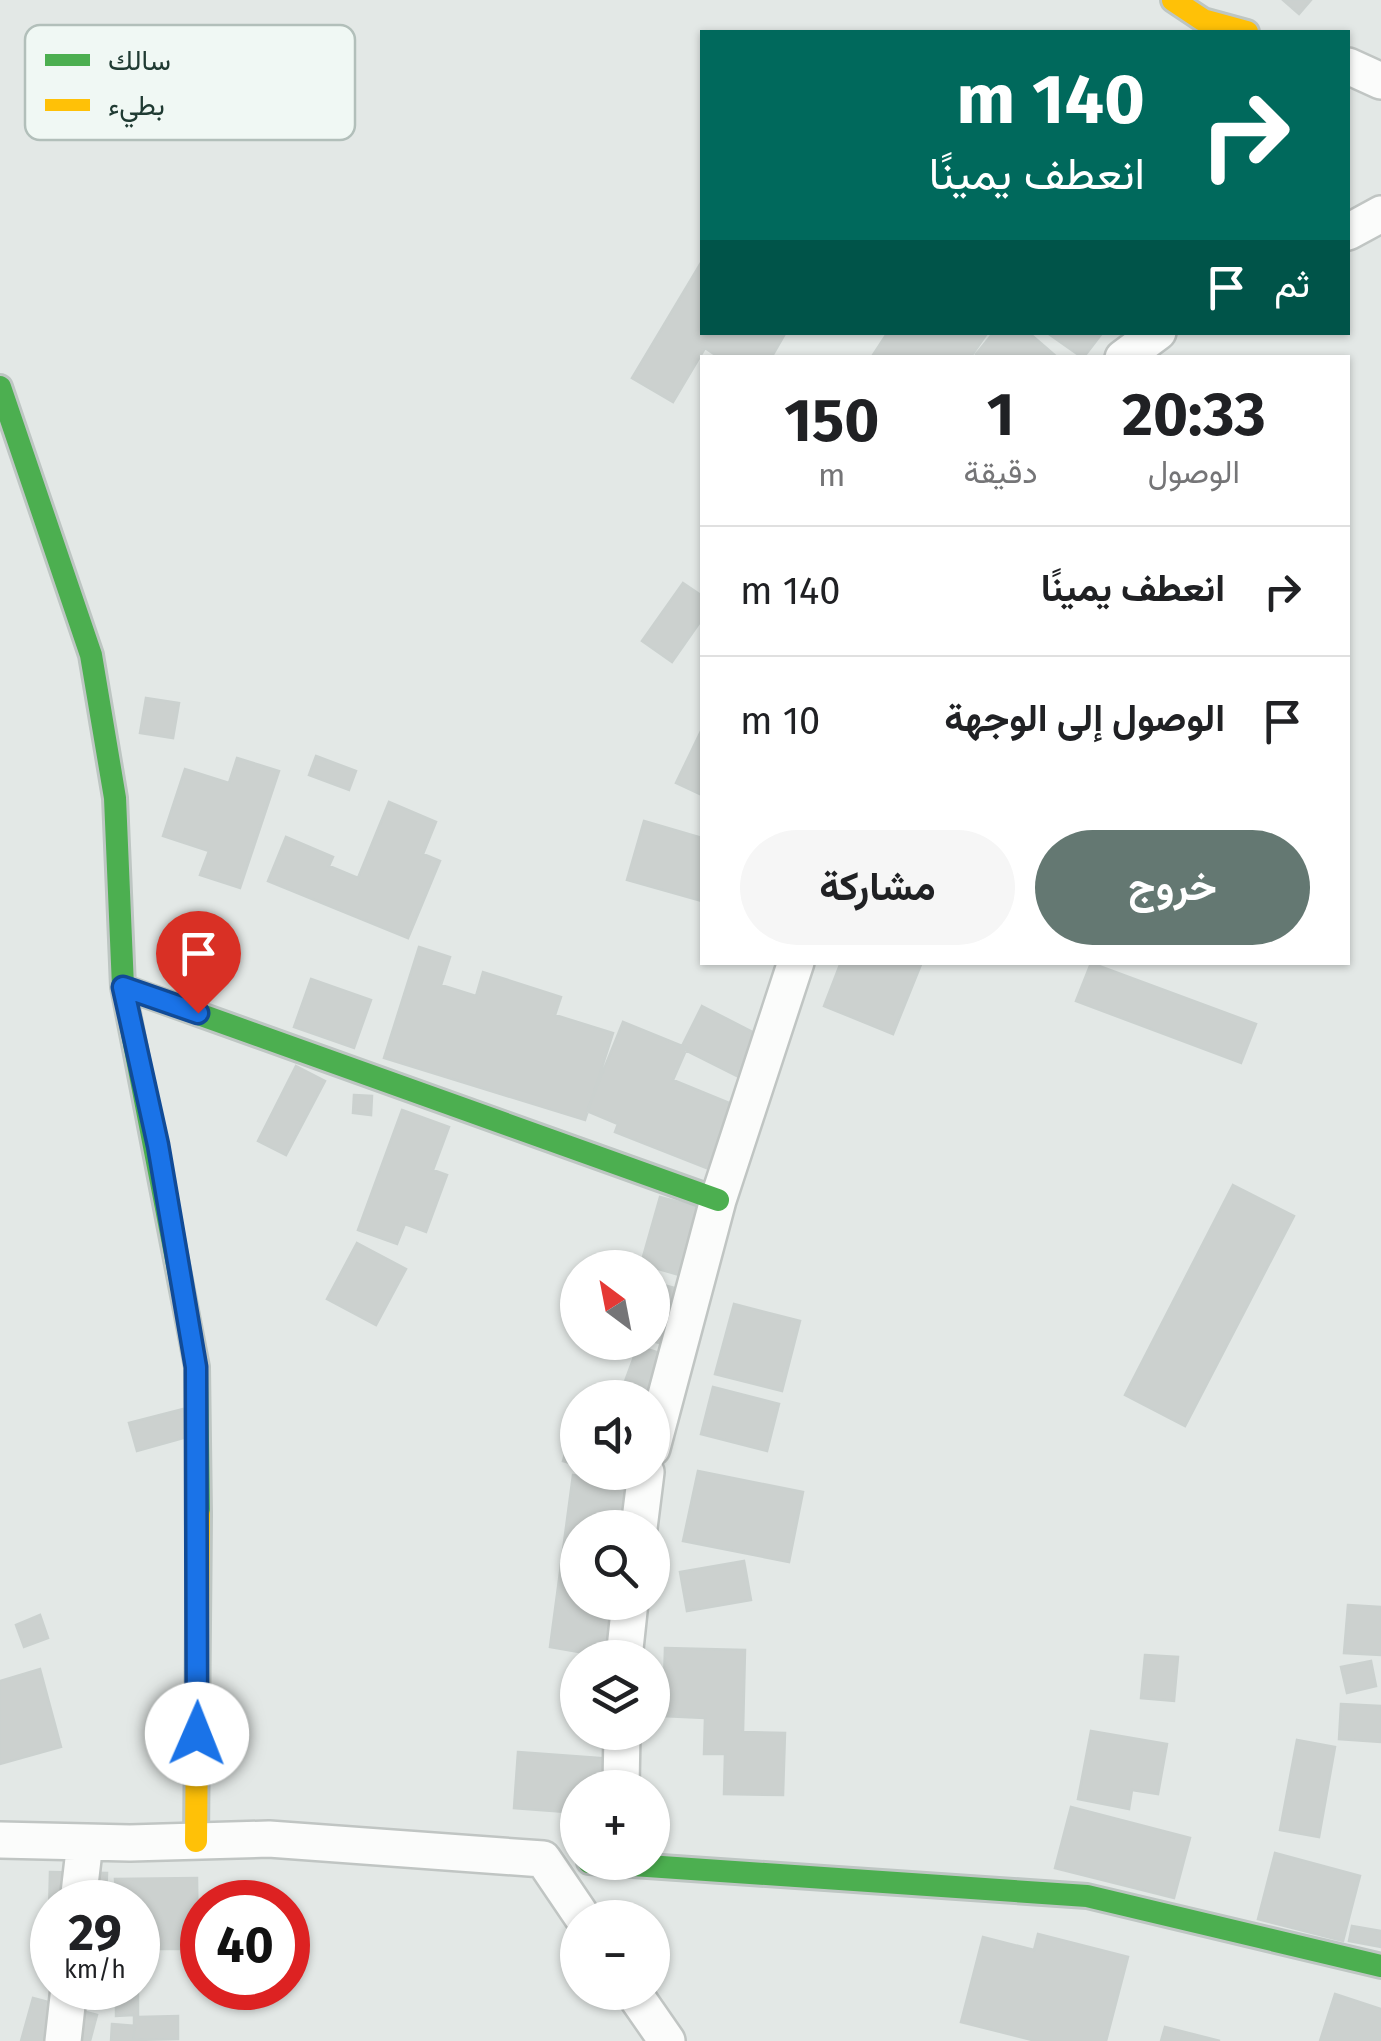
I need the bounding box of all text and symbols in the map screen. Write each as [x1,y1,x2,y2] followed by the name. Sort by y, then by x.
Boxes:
[25,25,355,140] legend
[108,44,171,77] text: سالك
[956,58,1145,142] text: 140 m
[1180,70,1310,200] icon: right
[108,89,165,128] text: بطيء
[929,147,1145,201] text: انعطف يمينًا
[1199,260,1254,315] icon: arrive
[1274,261,1310,307] text: ثم
[987,379,1015,451] text: 1
[1122,379,1266,451] text: 20:33
[784,385,879,457] text: 150
[964,453,1038,491] text: دقيقة
[1148,453,1240,491] text: الوصول
[818,456,846,494] text: m
[1255,564,1310,619] icon: right
[1041,565,1225,611] text: انعطف يمينًا
[740,568,841,614] text: 140 m
[1255,694,1310,749] icon: arrive
[944,695,1225,741] text: الوصول إلى الوجهة
[740,698,820,744] text: 10 m
[740,830,1015,945] button: مشاركة
[1035,830,1310,945] button: خروج
[156,911,241,1014] pin
[171,926,226,981] icon: arrive
[560,1250,670,1360] north arrow
[560,1250,670,2010] map controls
[560,1380,670,1490] button: sound
[560,1510,670,1620] button: search
[560,1640,670,1750] button: layers
[145,1682,249,1786] position arrow
[560,1770,670,1880] button: +
[180,1880,310,2010] speed limit sign: 40
[560,1900,670,2010] button: −
[68,1903,122,1963] text: 29
[64,1955,126,1985] text: km/h

